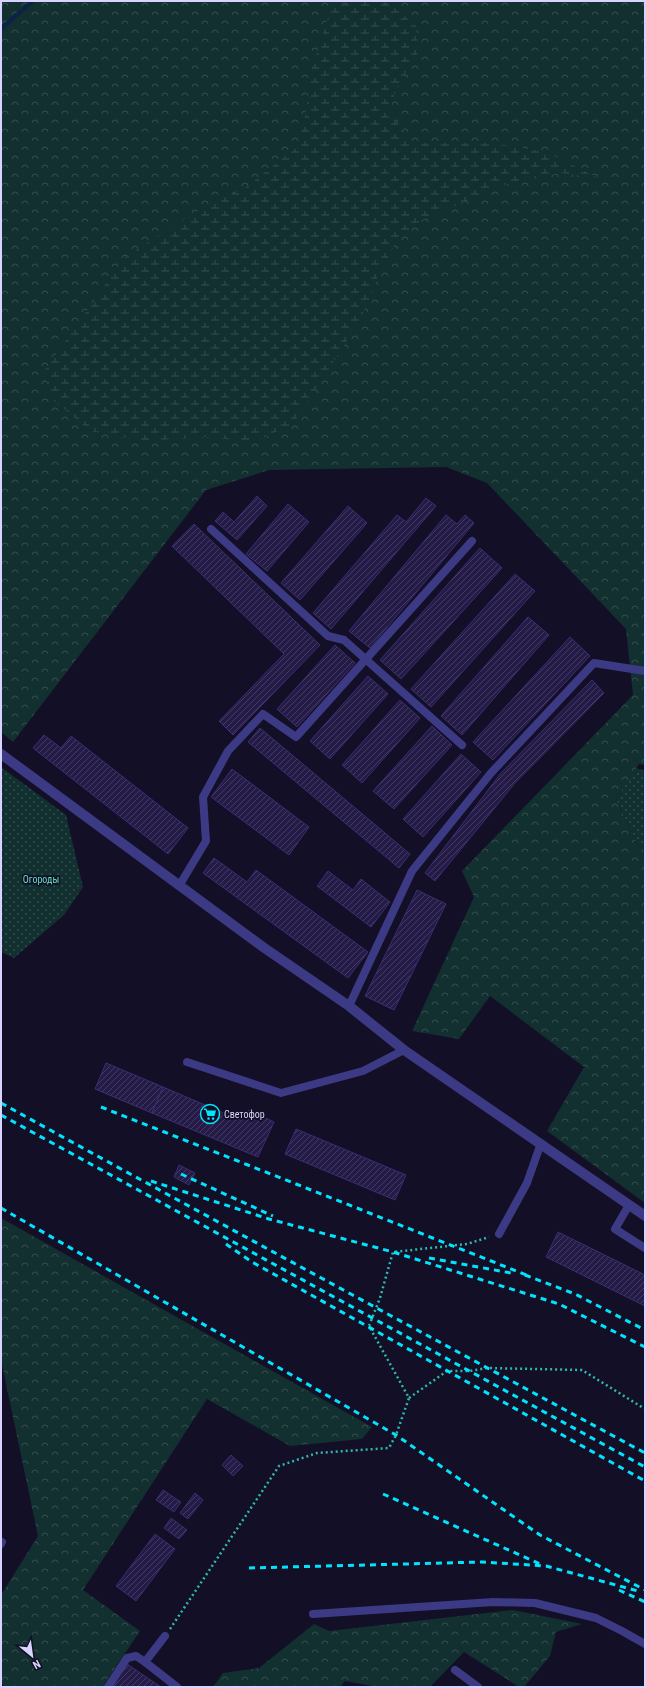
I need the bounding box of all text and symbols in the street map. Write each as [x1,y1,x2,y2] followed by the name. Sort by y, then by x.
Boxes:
[23,874,59,885] park label: Огороды
[199,1103,221,1125] supermarket icon: Светофор
[224,1109,265,1120] place label: Светофор
[12,1636,52,1676] north arrow
[30,1657,43,1672] text: N

